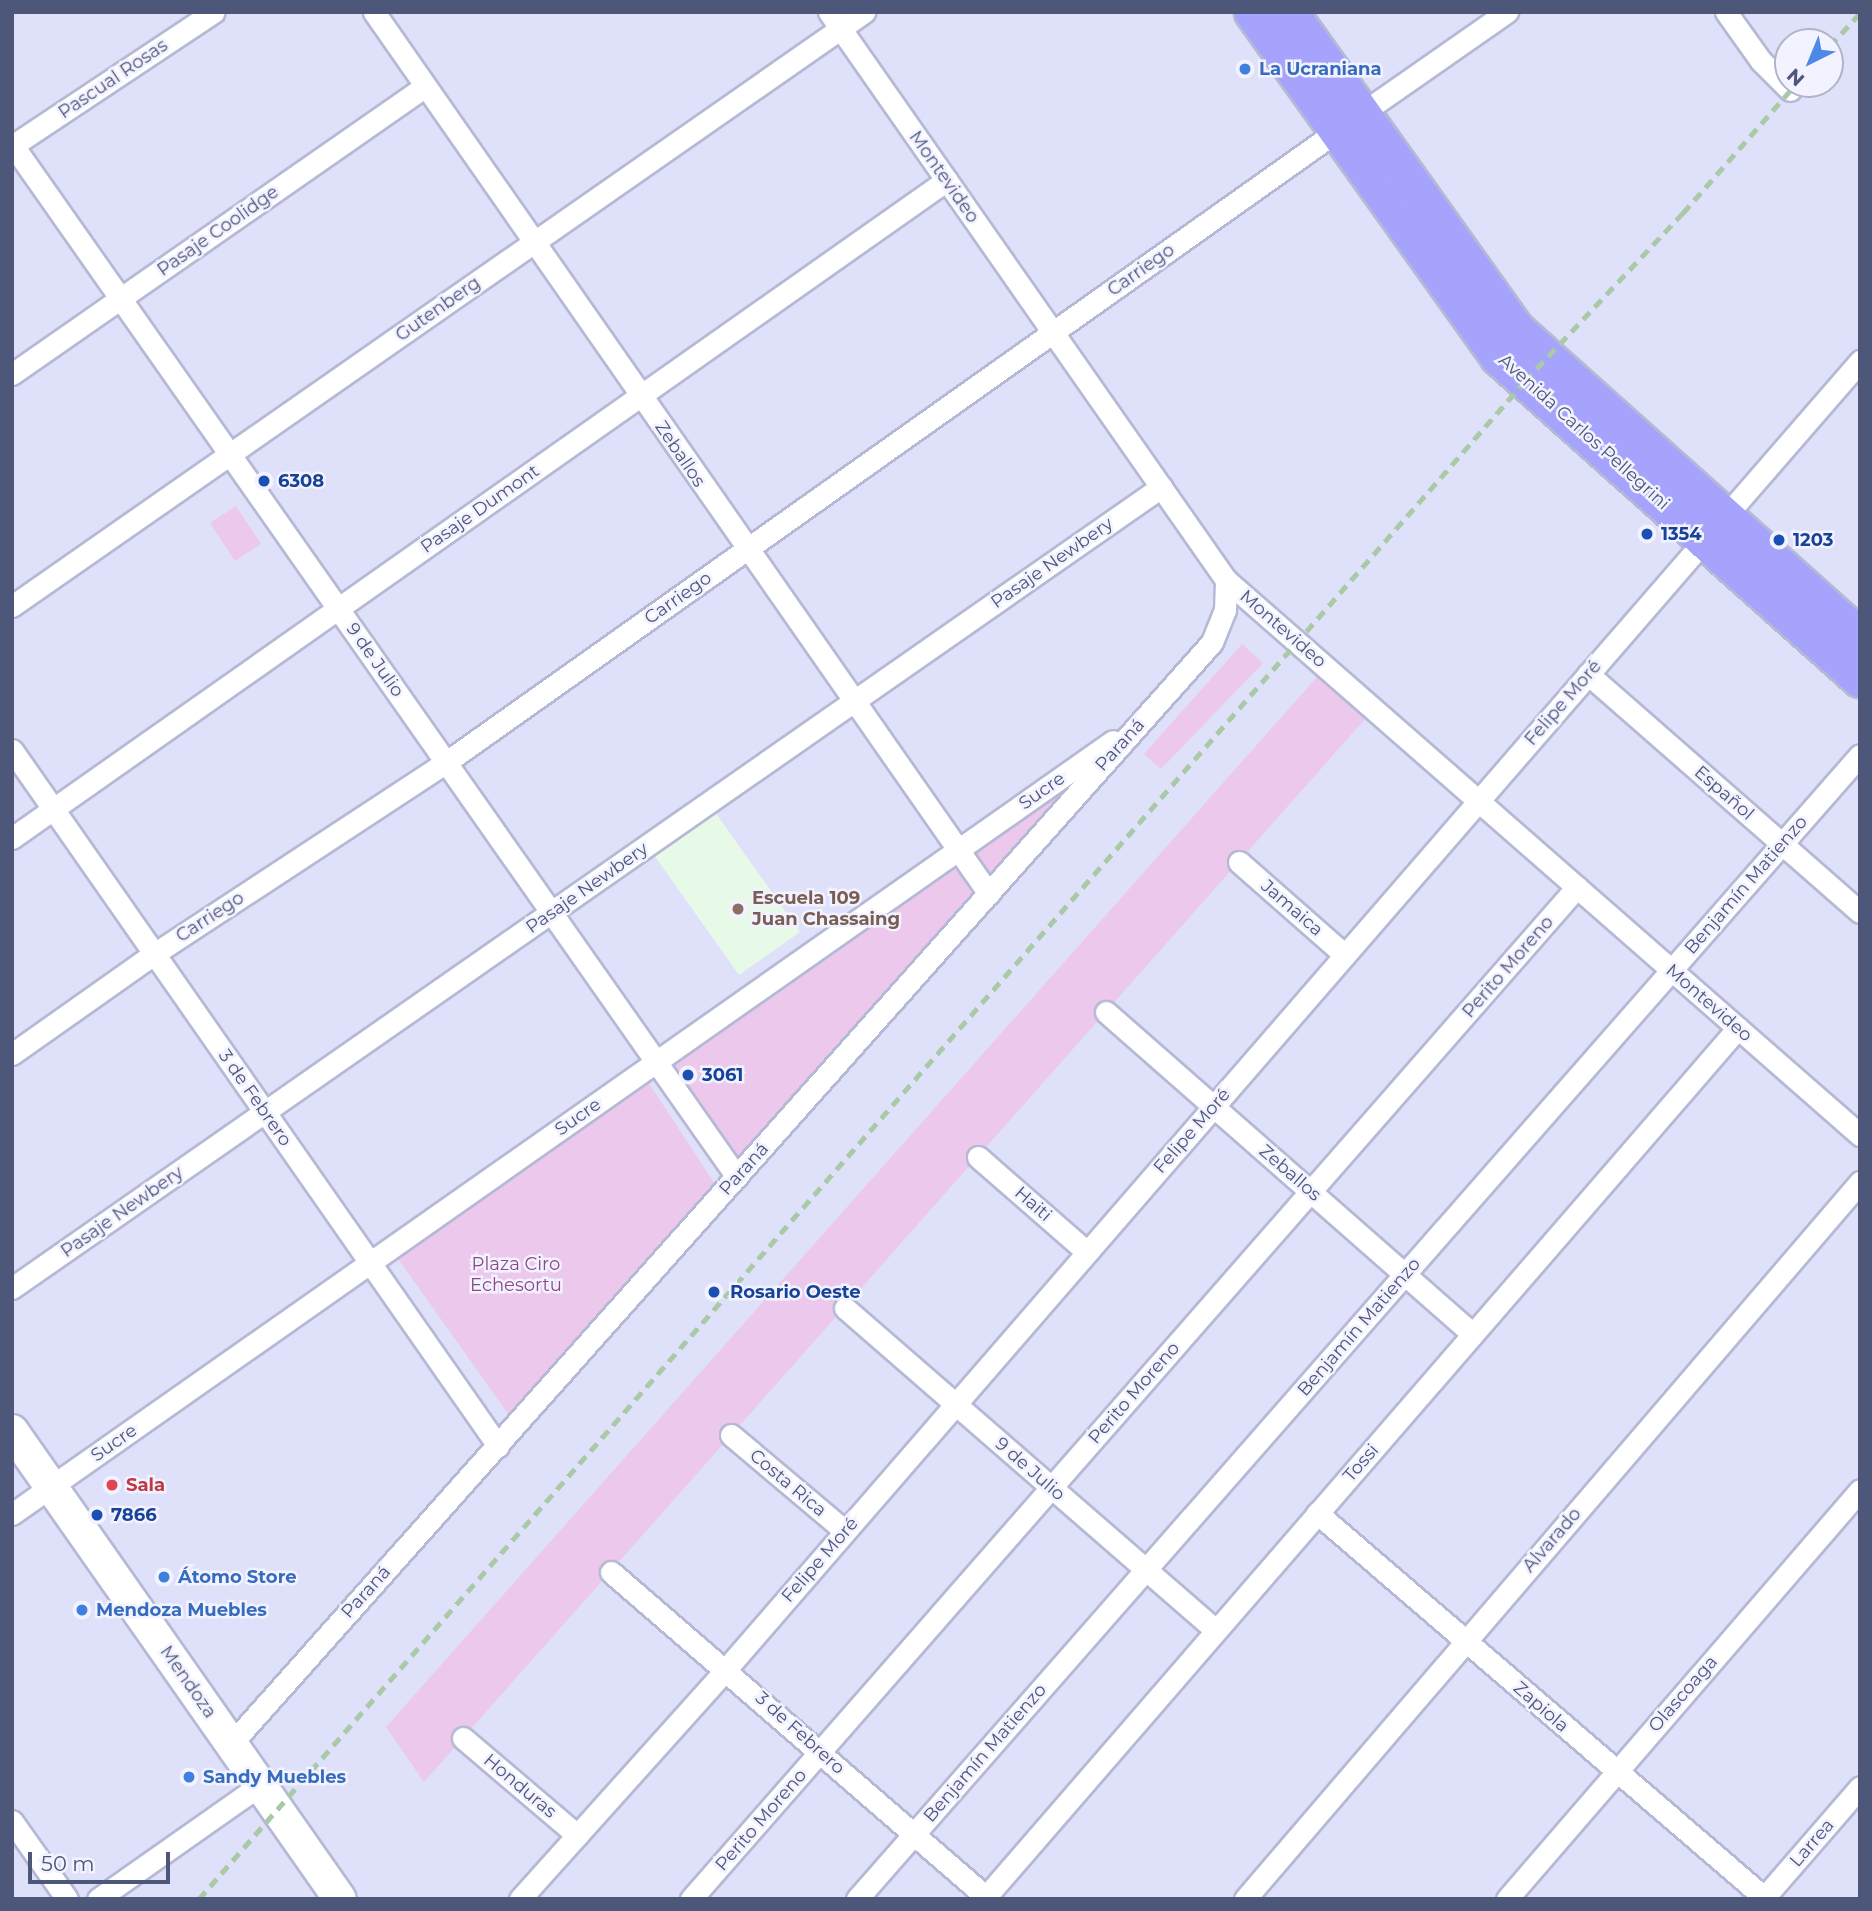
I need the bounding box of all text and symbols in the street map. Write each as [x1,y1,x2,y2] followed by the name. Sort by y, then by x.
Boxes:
[1774,28,1844,98] north arrow
[54,35,172,123] street label: Pascual Rosas
[1259,58,1382,80] place label: La Ucraniana
[1237,61,1253,77] marker: La Ucraniana
[1782,64,1809,91] text: N
[904,127,984,227] street label: Montevideo
[153,181,283,281] street label: Pasaje Coolidge
[1103,239,1179,301] street label: Carriego
[391,272,485,346] street label: Gutenberg
[1494,349,1674,515] street label: Avenida Carlos Pellegrini
[650,417,710,491] street label: Zeballos
[416,460,544,558] street label: Pasaje Dumont
[278,470,324,492] place label: 6308
[256,473,272,489] marker: 6308
[987,513,1117,613] street label: Pasaje Newbery
[1661,523,1702,545] place label: 1354
[1639,526,1655,542] marker: 1354
[1793,529,1833,551] place label: 1203
[1771,532,1787,548] marker: 1203
[640,567,716,629] street label: Carriego
[1235,586,1331,672] street label: Montevideo
[342,619,408,701] street label: 9 de Julio
[1520,656,1606,750] street label: Felipe Moré
[1091,714,1149,776] street label: Paraná
[1690,761,1758,825] street label: Español
[1015,767,1069,815] street label: Sucre
[1680,811,1812,959] street label: Benjamín Matienzo
[522,838,652,938] street label: Pasaje Newbery
[1257,875,1327,941] street label: Jamaica
[172,887,248,947] street label: Carriego
[752,888,900,930] place label: Escuela 109 Juan Chassaing
[730,901,746,917] marker: Escuela 109 Juan Chassaing
[1458,912,1558,1022] street label: Perito Moreno
[1661,960,1757,1046] street label: Montevideo
[214,1046,296,1150] street label: 3 de Febrero
[702,1064,743,1086] place label: 3061
[680,1067,696,1083] marker: 3061
[1149,1084,1235,1178] street label: Felipe Moré
[551,1093,605,1141] street label: Sucre
[715,1138,773,1200] street label: Paraná
[1255,1140,1325,1206] street label: Zeballos
[57,1162,187,1262] street label: Pasaje Newbery
[1010,1182,1056,1226] street label: Haiti
[1293,1253,1425,1401] street label: Benjamín Matienzo
[470,1254,562,1296] park label: Plaza Ciro Echesortu
[730,1281,861,1303] place label: Rosario Oeste
[704,1282,724,1302] marker: Rosario Oeste
[1084,1338,1184,1448] street label: Perito Moreno
[87,1419,141,1467] street label: Sucre
[991,1433,1069,1505] street label: 9 de Julio
[1339,1440,1383,1486] street label: Tossi
[745,1445,831,1521] street label: Costa Rica
[126,1474,165,1496] place label: Sala
[104,1477,120,1493] marker: Sala
[1518,1503,1586,1577] street label: Alvarado
[111,1504,157,1526] place label: 7866
[89,1507,105,1523] marker: 7866
[777,1513,863,1607] street label: Felipe Moré
[337,1561,395,1623] street label: Paraná
[178,1566,297,1588] place label: Átomo Store
[156,1569,172,1585] marker: Átomo Store
[96,1599,267,1621] place label: Mendoza Muebles
[74,1602,90,1618] marker: Mendoza Muebles
[155,1642,221,1722] street label: Mendoza
[1644,1651,1722,1737] street label: Olascoaga
[1509,1677,1573,1737] street label: Zapiola
[919,1679,1051,1827] street label: Benjamín Matienzo
[751,1687,849,1779] street label: 3 de Febrero
[479,1749,561,1823] street label: Honduras
[711,1765,811,1875] street label: Perito Moreno
[203,1766,346,1788] place label: Sandy Muebles
[181,1769,197,1785] marker: Sandy Muebles
[1785,1815,1839,1871] street label: Larrea
[32,1838,173,1882] scale bar
[41,1851,95,1876] text: 50 m

